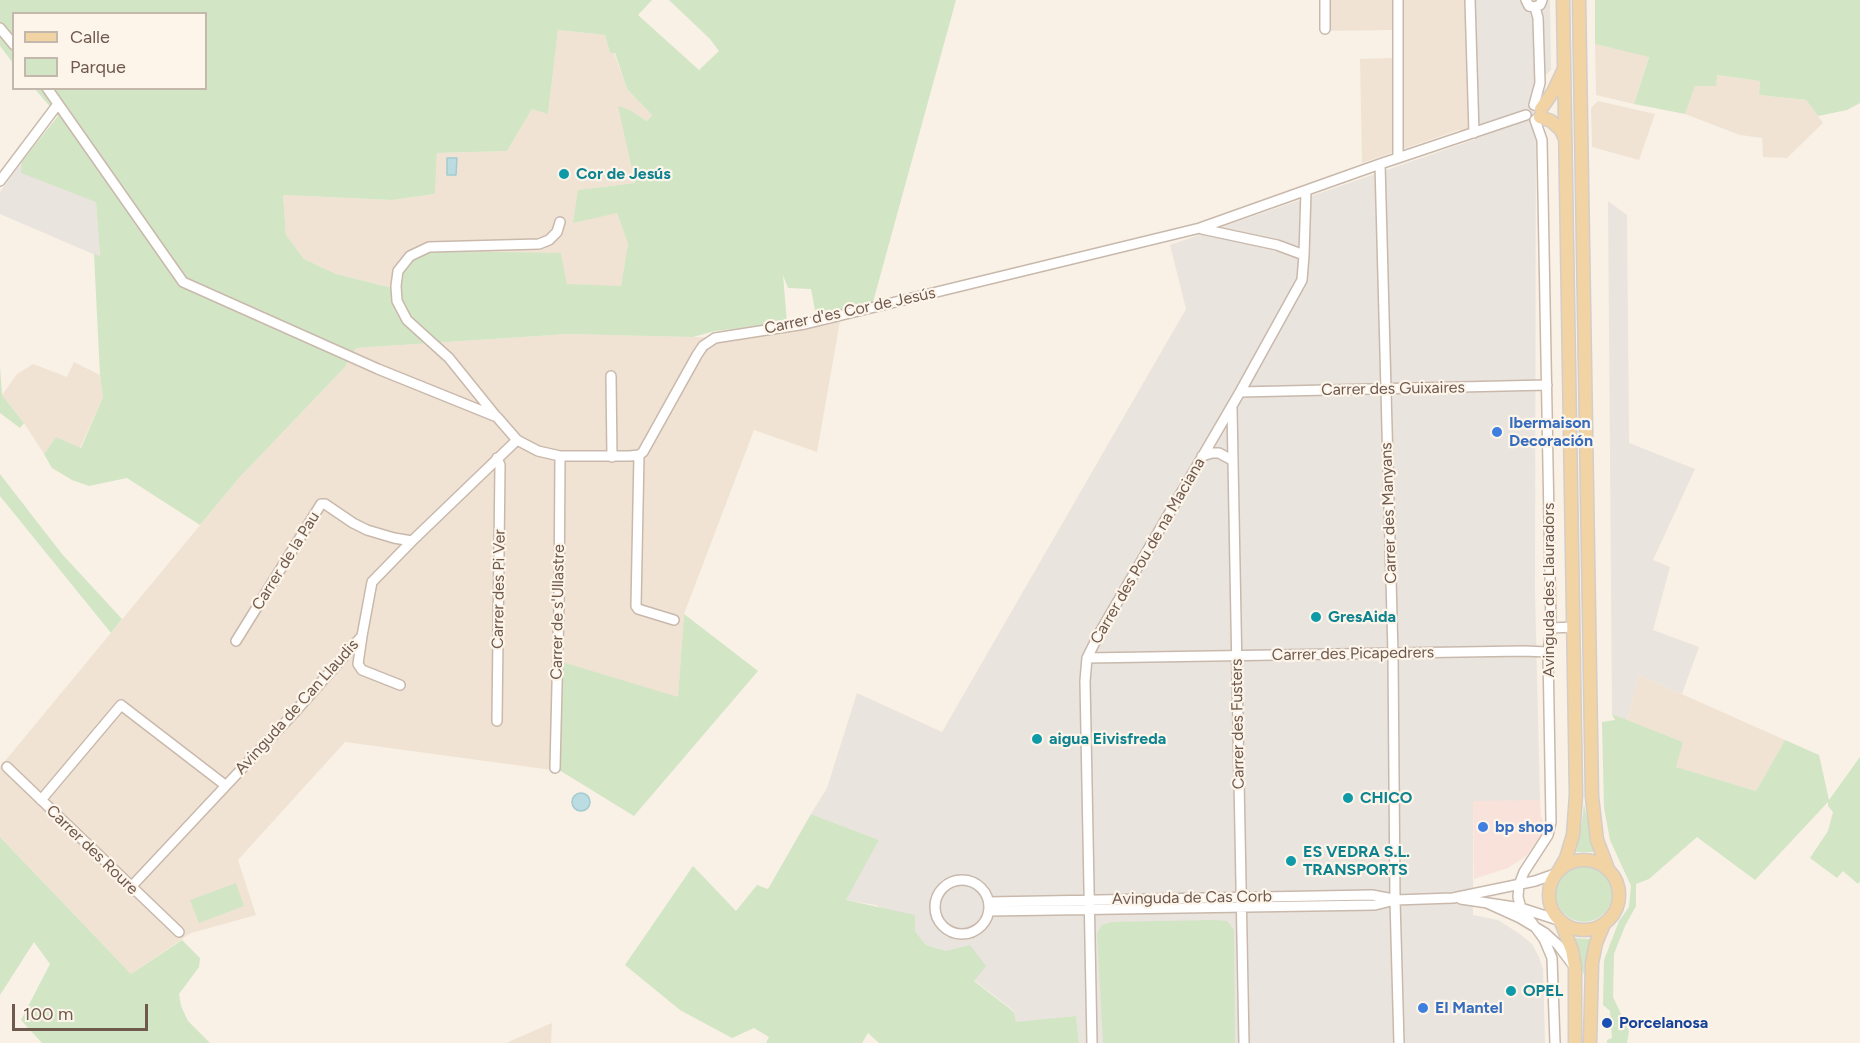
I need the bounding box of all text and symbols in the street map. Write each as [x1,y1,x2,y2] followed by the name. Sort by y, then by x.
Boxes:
[12,12,207,90] legend
[70,26,110,48] text: Calle
[70,56,126,78] text: Parque
[576,164,671,184] place label: Cor de Jesús
[557,167,571,181] marker: Cor de Jesús
[763,283,937,339] street label: Carrer d'es Cor de Jesús
[1321,378,1465,400] street label: Carrer des Guixaires
[1509,413,1593,451] place label: Ibermaison Decoración
[1490,425,1504,439] marker: Ibermaison Decoración
[1377,442,1401,584] street label: Carrer des Manyans
[1087,454,1209,648] street label: Carrer des Pou de na Maciana
[1539,503,1559,677] street label: Avinguda des Llauradors
[248,508,324,614] street label: Carrer de la Pau
[488,529,510,649] street label: Carrer des Pi Ver
[547,544,569,680] street label: Carrer de s'Ullastre
[1328,607,1396,627] place label: GresAida
[1309,610,1323,624] marker: GresAida
[231,635,363,779] street label: Avinguda de Can Llaudis
[1272,643,1434,665] street label: Carrer des Picapedrers
[1227,659,1249,789] street label: Carrer des Fusters
[1049,729,1166,749] place label: aigua Eivisfreda
[1030,732,1044,746] marker: aigua Eivisfreda
[1360,788,1412,808] place label: CHICO
[1341,791,1355,805] marker: CHICO
[42,801,142,899] street label: Carrer des Roure
[1495,817,1553,837] place label: bp shop
[1476,820,1490,834] marker: bp shop
[1303,842,1410,880] place label: ES VEDRA S.L. TRANSPORTS
[1284,854,1298,868] marker: ES VEDRA S.L. TRANSPORTS
[1112,887,1272,909] street label: Avinguda de Cas Corb
[1523,981,1563,1001] place label: OPEL
[1504,984,1518,998] marker: OPEL
[15,992,152,1030] scale bar
[1435,998,1503,1018] place label: El Mantel
[1416,1001,1430,1015] marker: El Mantel
[23,1003,73,1025] text: 100 m
[1619,1013,1708,1033] place label: Porcelanosa
[1600,1016,1614,1030] marker: Porcelanosa

